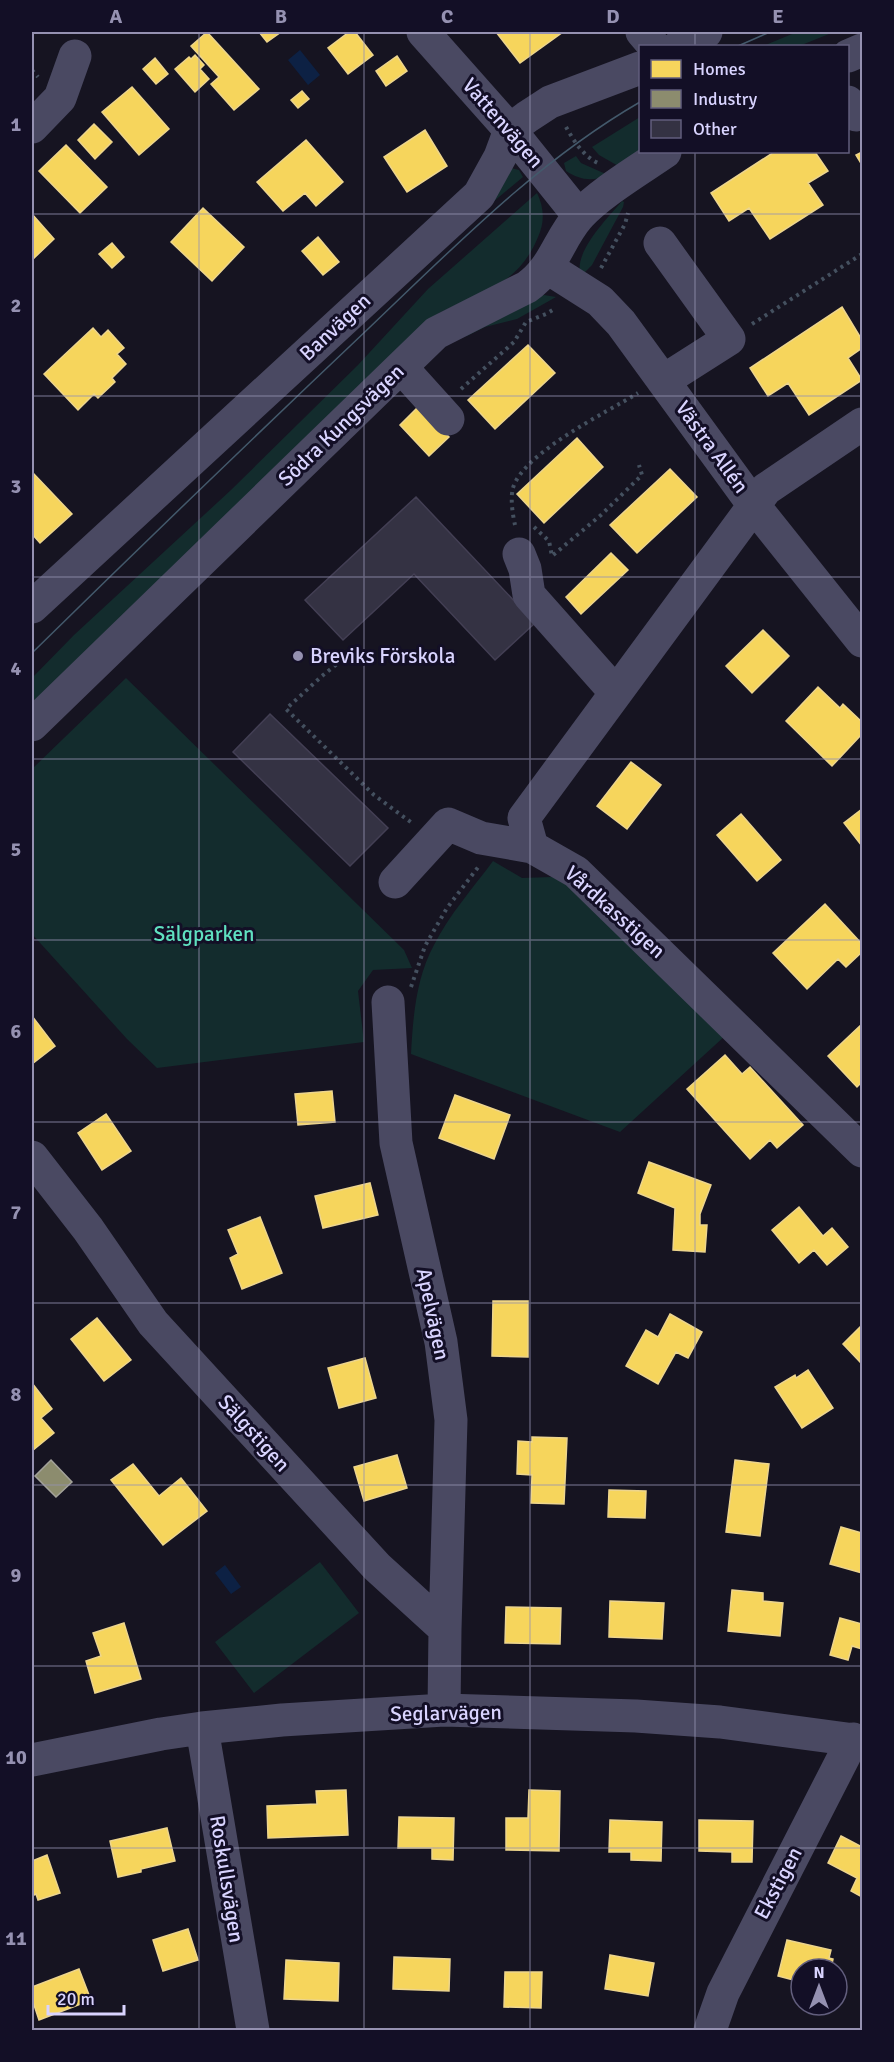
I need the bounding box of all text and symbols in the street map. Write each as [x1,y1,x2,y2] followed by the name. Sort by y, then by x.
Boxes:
[110,4,123,29] text: A
[275,4,287,29] text: B
[441,4,453,29] text: C
[606,4,620,29] text: D
[772,4,784,29] text: E
[639,45,849,153] legend
[693,58,746,80] text: Homes
[457,73,549,173] street label: Vattenvägen
[693,88,758,110] text: Industry
[11,112,22,137] text: 1
[693,118,737,140] text: Other
[294,288,376,366] street label: Banvägen
[11,293,21,318] text: 2
[273,358,409,492] street label: Södra Kungsvägen
[670,396,754,498] street label: Västra Allén
[11,474,21,499] text: 3
[310,643,455,669] place label: Breviks Förskola
[291,649,305,663] marker: Breviks Förskola
[11,656,22,681] text: 4
[11,837,21,862] text: 5
[559,860,671,964] street label: Vårdkasstigen
[153,921,255,947] park label: Sälgparken
[11,1019,22,1044] text: 6
[11,1200,22,1225] text: 7
[411,1266,455,1362] street label: Apelvägen
[11,1382,22,1407] text: 8
[213,1389,295,1477] street label: Sälgstigen
[11,1563,22,1588] text: 9
[390,1699,502,1727] street label: Seglarvägen
[5,1745,27,1770] text: 10
[204,1813,250,1945] street label: Roskullsvägen
[748,1843,808,1923] street label: Ekstigen
[5,1926,27,1951] text: 11
[789,1957,849,2017] north arrow
[813,1963,825,1983] text: N
[48,1978,124,2016] scale bar
[57,1988,95,2010] text: 20 m

